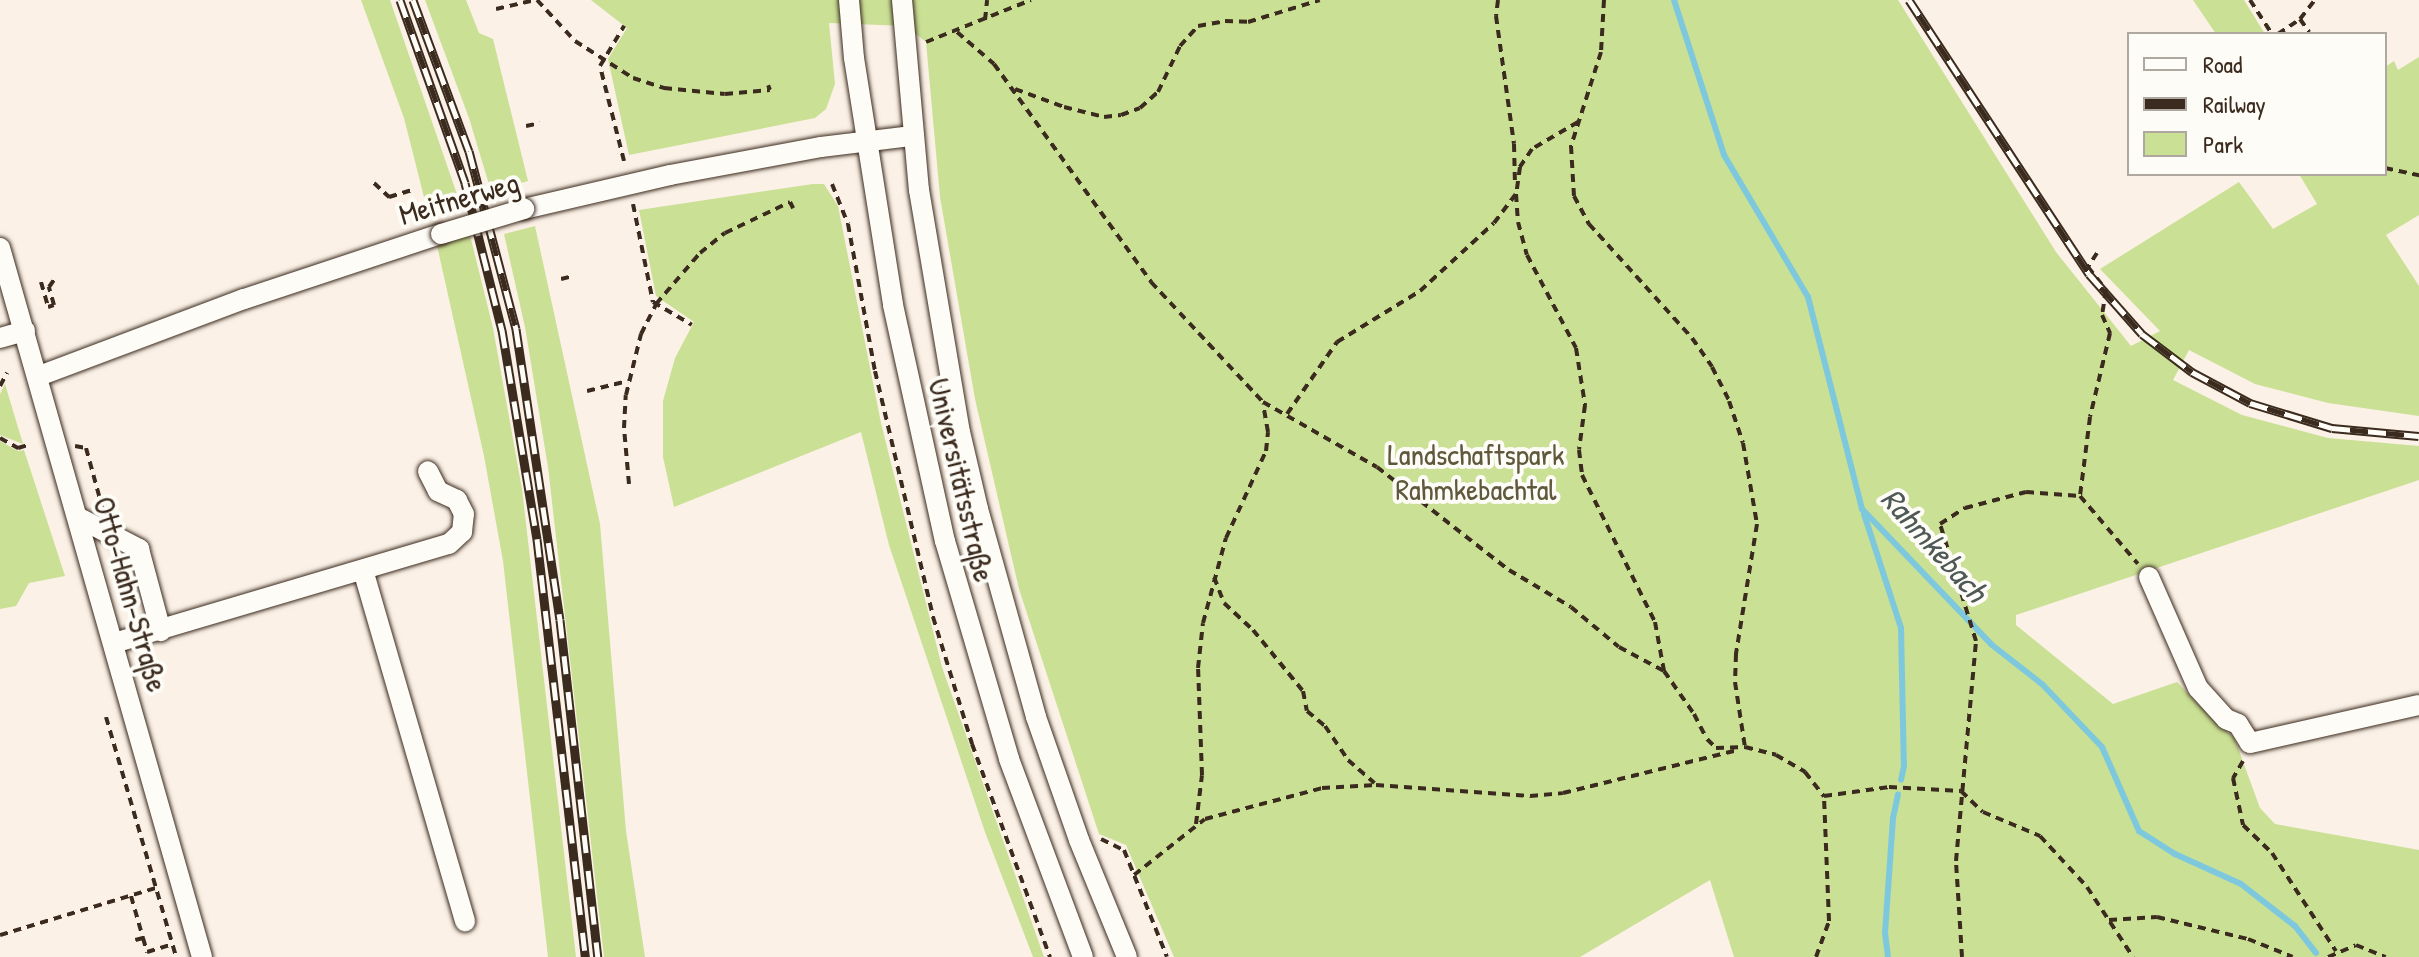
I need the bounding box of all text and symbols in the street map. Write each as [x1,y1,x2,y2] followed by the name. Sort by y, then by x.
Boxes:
[2127,32,2387,176] legend
[2203,48,2242,80] text: Road
[2203,88,2266,120] text: Railway
[2203,128,2243,160] text: Park
[395,164,523,232] street label: Meitnerweg
[921,375,1003,585] street label: Universitätsstraße
[1388,436,1564,506] park label: Landschaftspark Rahmkebachtal
[1873,480,1995,610] water label: Rahmkebach
[86,493,176,695] street label: Otto-Hahn-Straße

